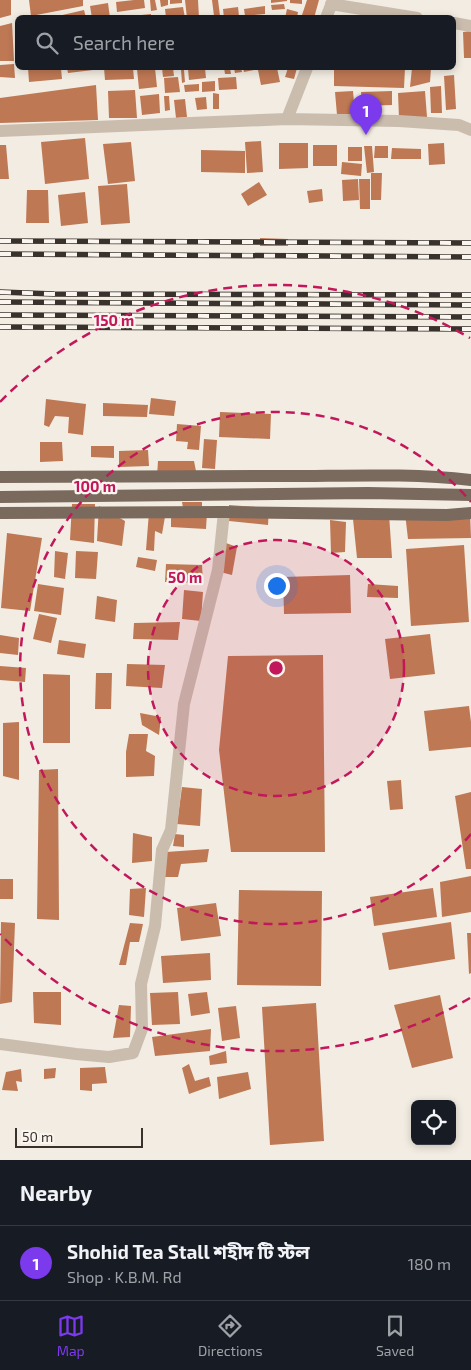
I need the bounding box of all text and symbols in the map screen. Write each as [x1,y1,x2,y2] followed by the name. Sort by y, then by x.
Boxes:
[15,15,456,70] search box
[33,29,61,57] icon: search
[73,31,175,54] text: Search here
[350,94,382,135] pin: 1
[94,311,134,329] text: 150 m
[74,477,116,495] text: 100 m
[168,568,202,586] text: 50 m
[264,573,290,599] your location
[267,659,285,677] centre of rings
[411,1100,456,1145] map controls
[411,1100,456,1145] button: locate
[15,1125,142,1148] scale bar
[22,1128,53,1145] text: 50 m
[20,1180,92,1205] text: Nearby
[67,1240,310,1263] text: Shohid Tea Stall শহীদ টি স্টল
[33,1254,39,1273] text: 1
[408,1254,451,1273] text: 180 m
[67,1267,182,1286] text: Shop · K.B.M. Rd
[57,1312,85,1359] tab: Map
[198,1312,263,1359] tab: Directions
[376,1312,414,1359] tab: Saved

